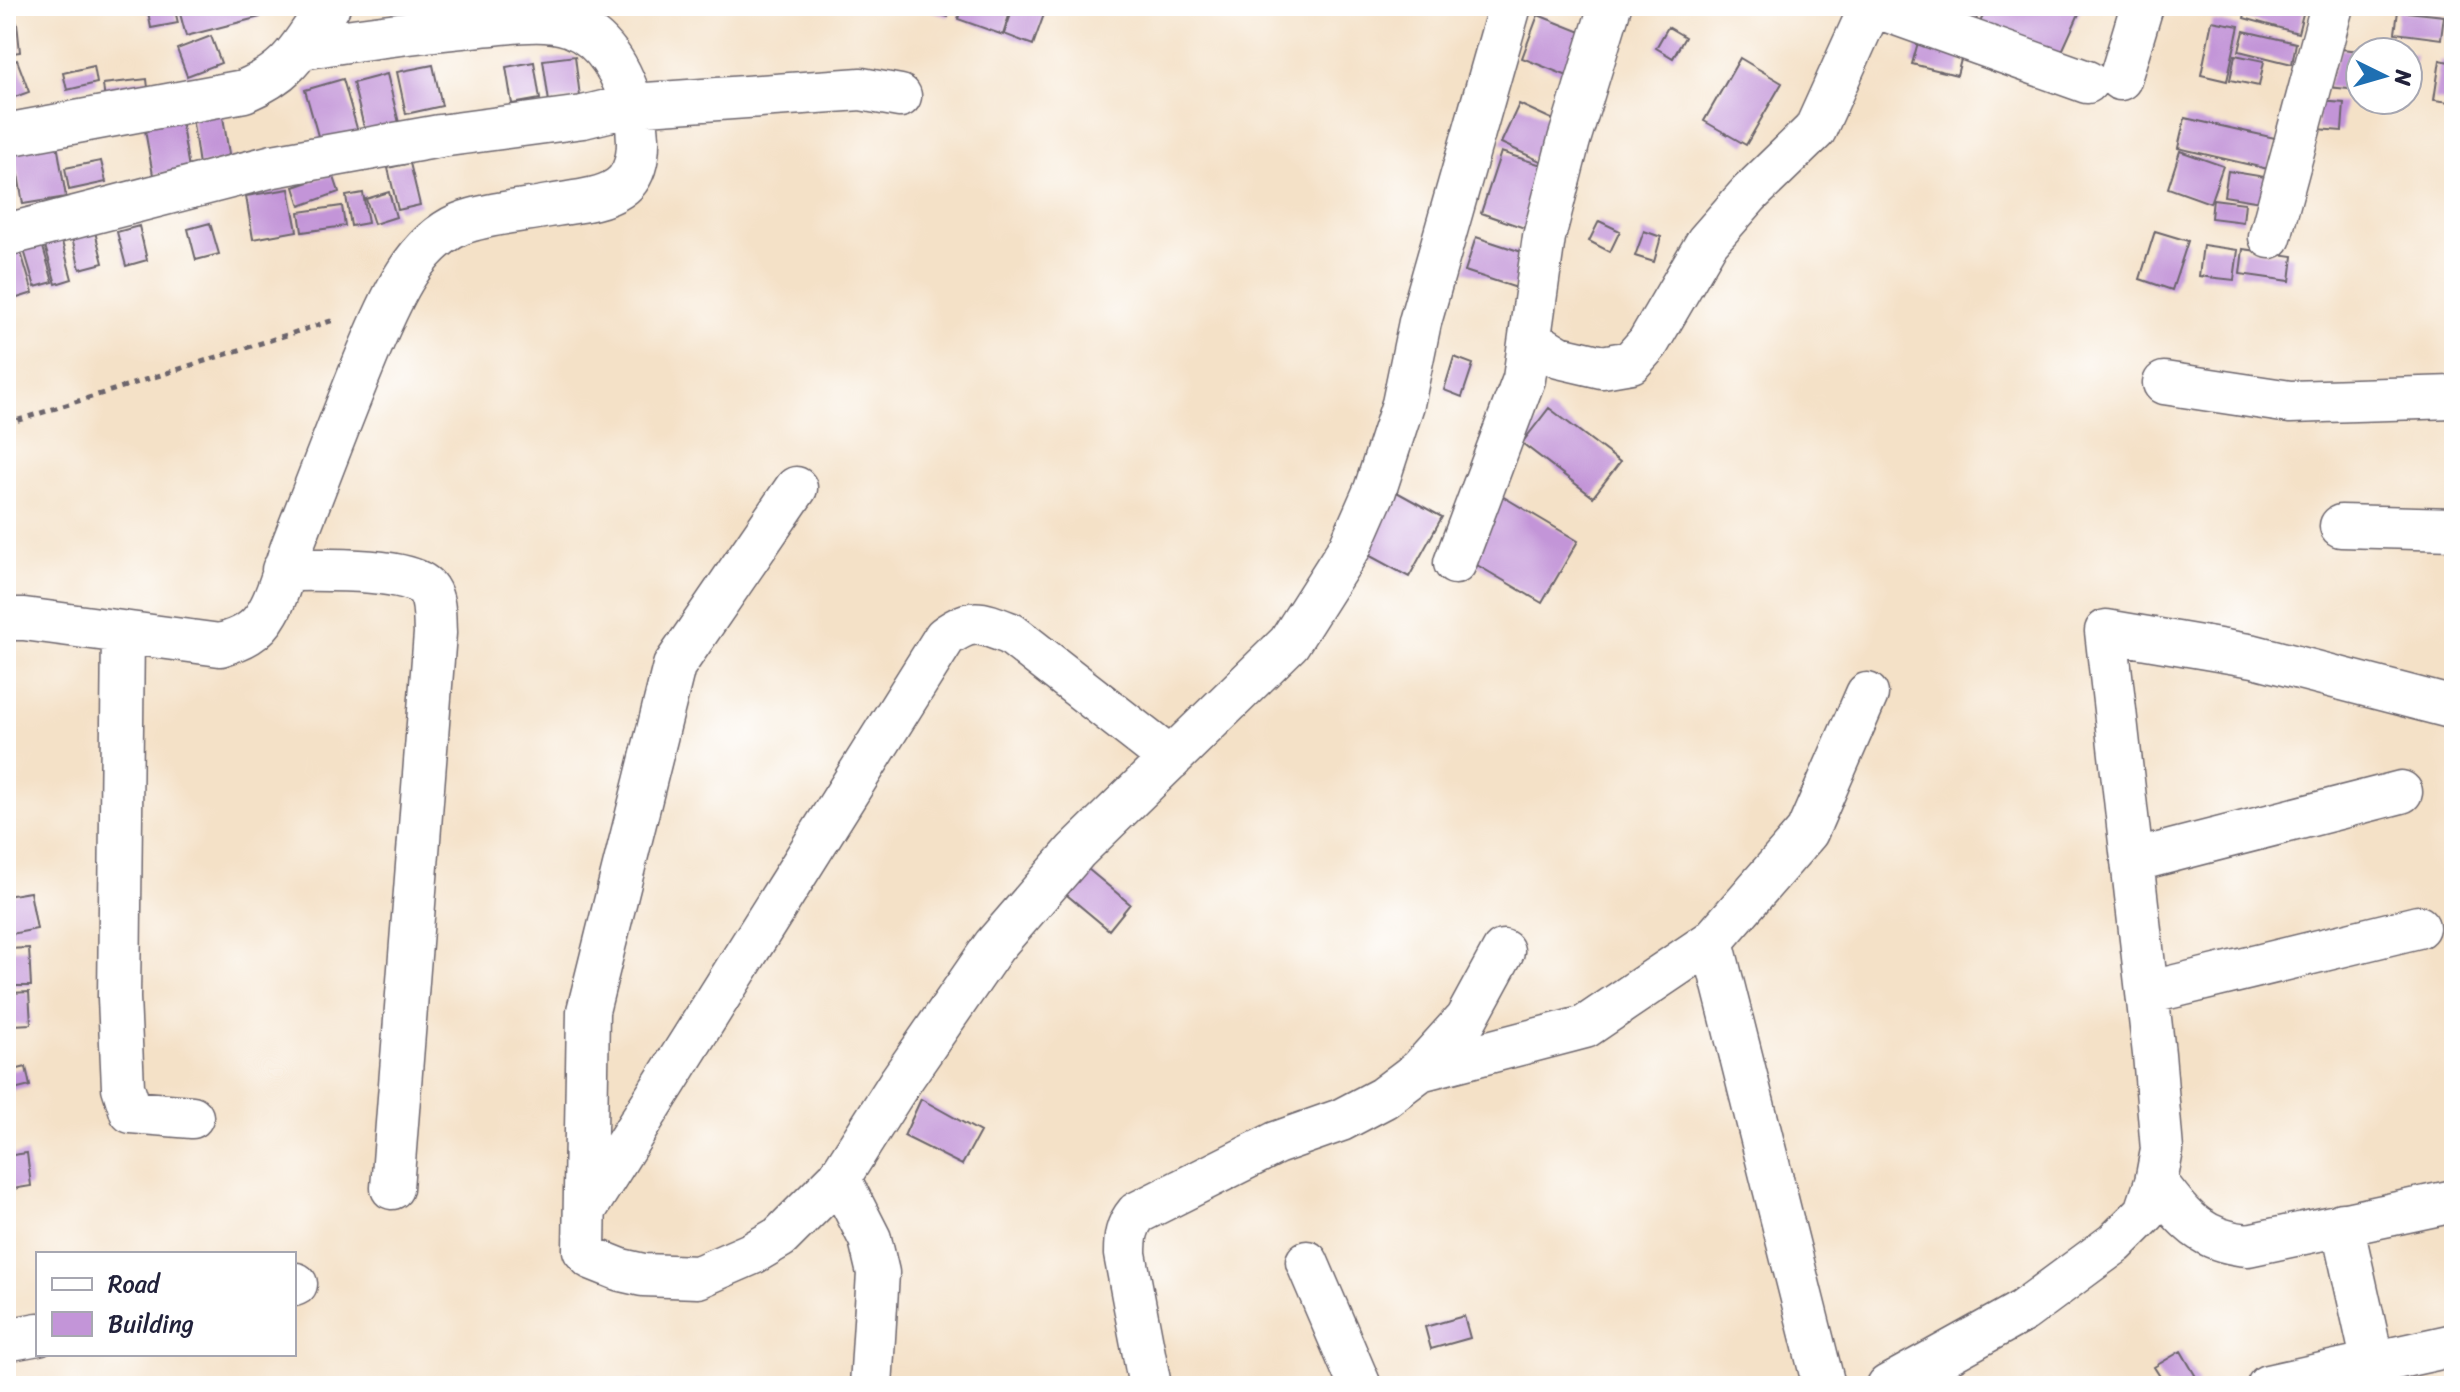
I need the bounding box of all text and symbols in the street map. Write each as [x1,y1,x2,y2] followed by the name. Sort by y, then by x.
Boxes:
[2344,36,2424,116] north arrow
[2383,67,2424,88] text: N
[36,1252,296,1356] legend
[108,1263,162,1305] text: Road
[108,1303,194,1345] text: Building

